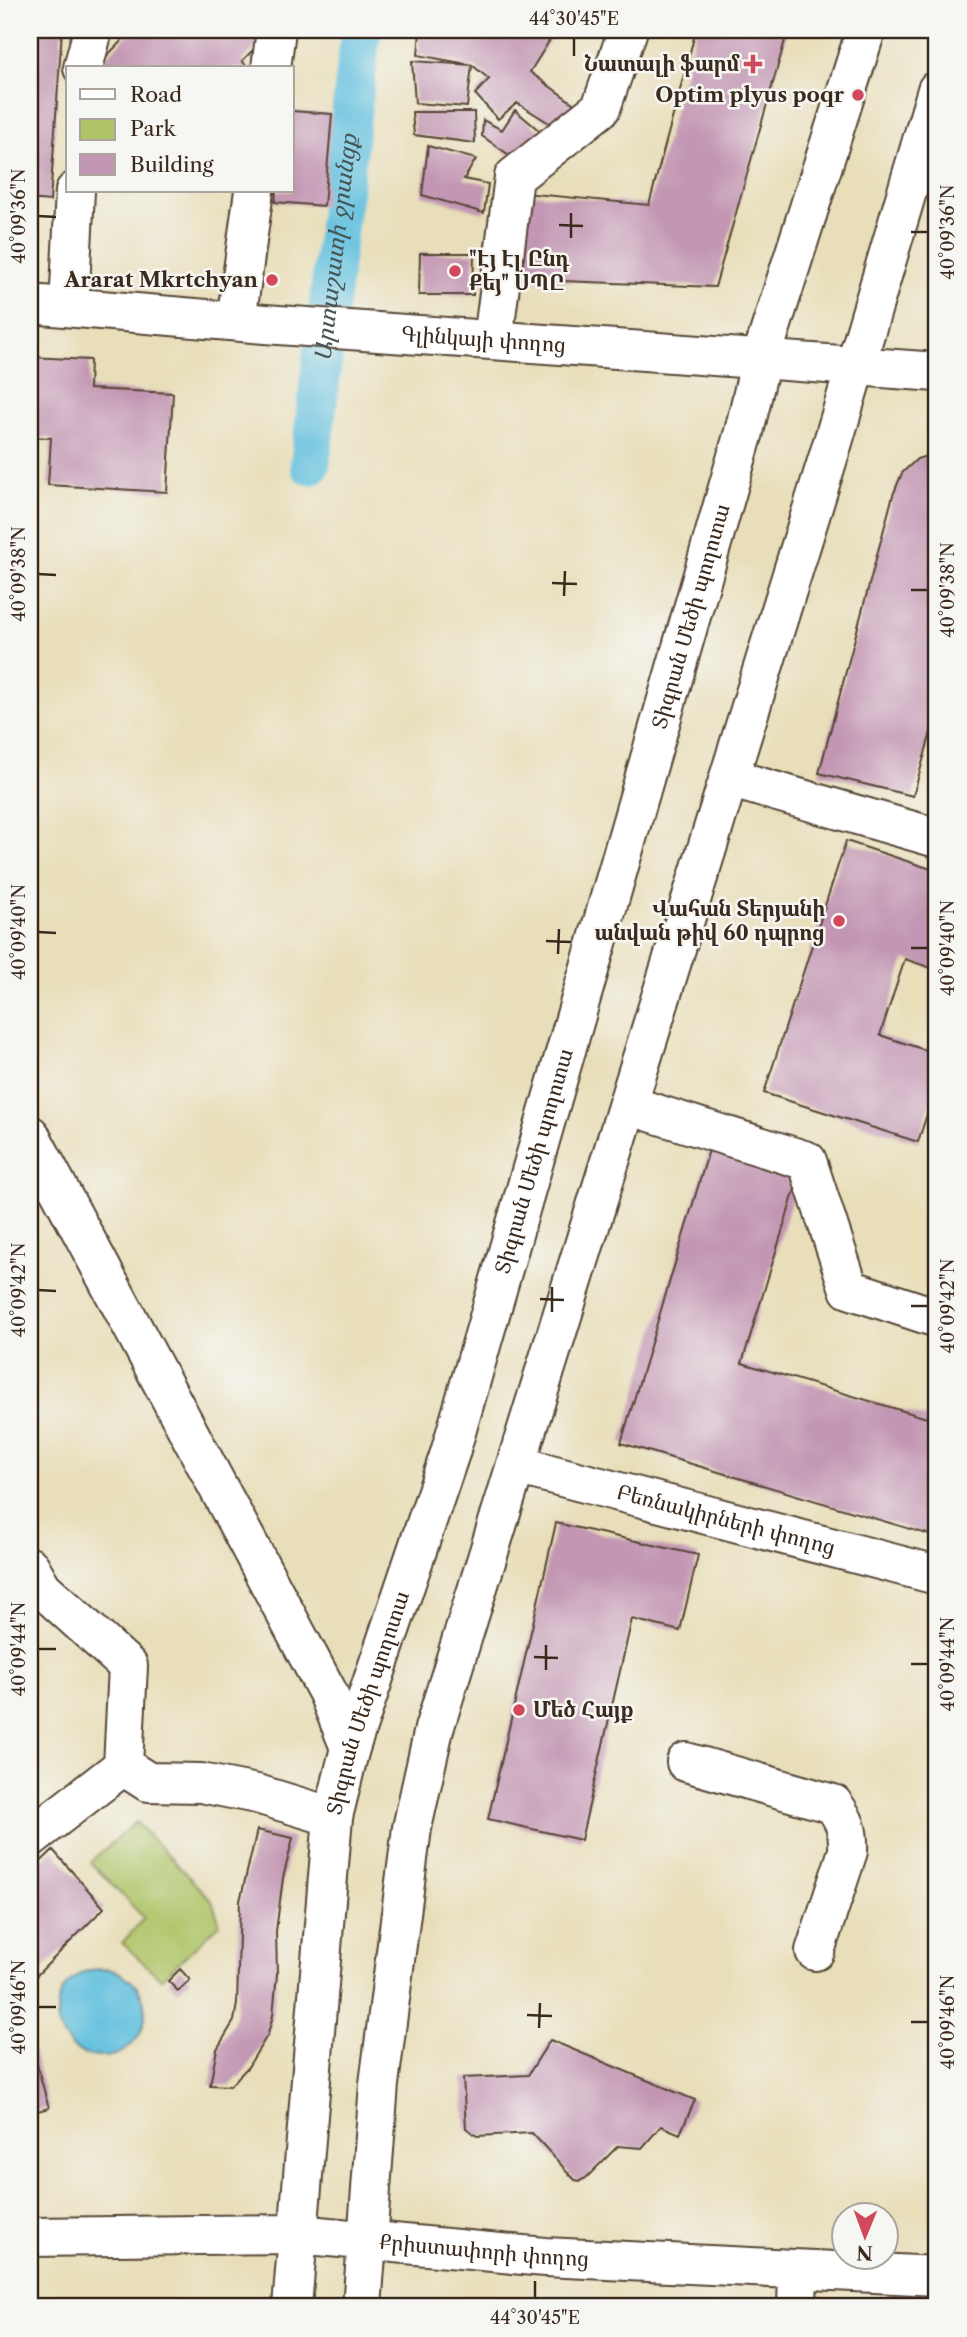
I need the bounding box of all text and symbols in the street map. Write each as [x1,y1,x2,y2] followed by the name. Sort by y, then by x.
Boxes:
[529,8,619,30] text: 44°30'45"E
[584,51,740,77] place label: Նատալի ֆարմ
[745,56,761,72] marker: Նատալի ֆարմ
[66,66,294,192] legend
[130,82,182,107] text: Road
[655,82,845,107] place label: Optim plyus poqr
[850,87,866,103] marker: Optim plyus poqr
[130,116,176,141] text: Park
[308,131,364,362] water label: Արտաշատի ջրանցք
[130,152,215,177] text: Building
[8,168,30,264] text: 40°09'36"N
[937,184,959,280] text: 40°09'36"N
[469,246,570,296] place label: "Էյ Էլ Ընդ Քեյ" ՍՊԸ
[447,263,463,279] marker: "Էյ Էլ Ընդ Քեյ" ՍՊԸ
[63,267,259,292] place label: Ararat Mkrtchyan
[264,272,280,288] marker: Ararat Mkrtchyan
[400,321,567,358] street label: Գլինկայի փողոց
[646,501,735,732] street label: Տիգրան Մեծի պողոտա
[8,526,30,622] text: 40°09'38"N
[937,542,959,638] text: 40°09'38"N
[8,884,30,980] text: 40°09'40"N
[595,896,825,946] place label: Վահան Տերյանի անվան թիվ 60 դպրոց
[937,900,959,996] text: 40°09'40"N
[831,913,847,929] marker: Վահան Տերյանի անվան թիվ 60 դպրոց
[489,1046,578,1276] street label: Տիգրան Մեծի պողոտա
[8,1242,30,1338] text: 40°09'42"N
[937,1258,959,1354] text: 40°09'42"N
[614,1479,838,1561] street label: Բեռնակիրների փողոց
[321,1588,414,1817] street label: Տիգրան Մեծի պողոտա
[8,1601,30,1696] text: 40°09'44"N
[937,1616,959,1711] text: 40°09'44"N
[533,1697,634,1723] place label: Մեծ Հայք
[511,1702,527,1718] marker: Մեծ Հայք
[8,1959,30,2054] text: 40°09'46"N
[937,1974,959,2069] text: 40°09'46"N
[830,2200,900,2270] north arrow
[378,2229,590,2272] street label: Քրիստափորի փողոց
[856,2241,873,2264] text: N
[490,2307,580,2329] text: 44°30'45"E

